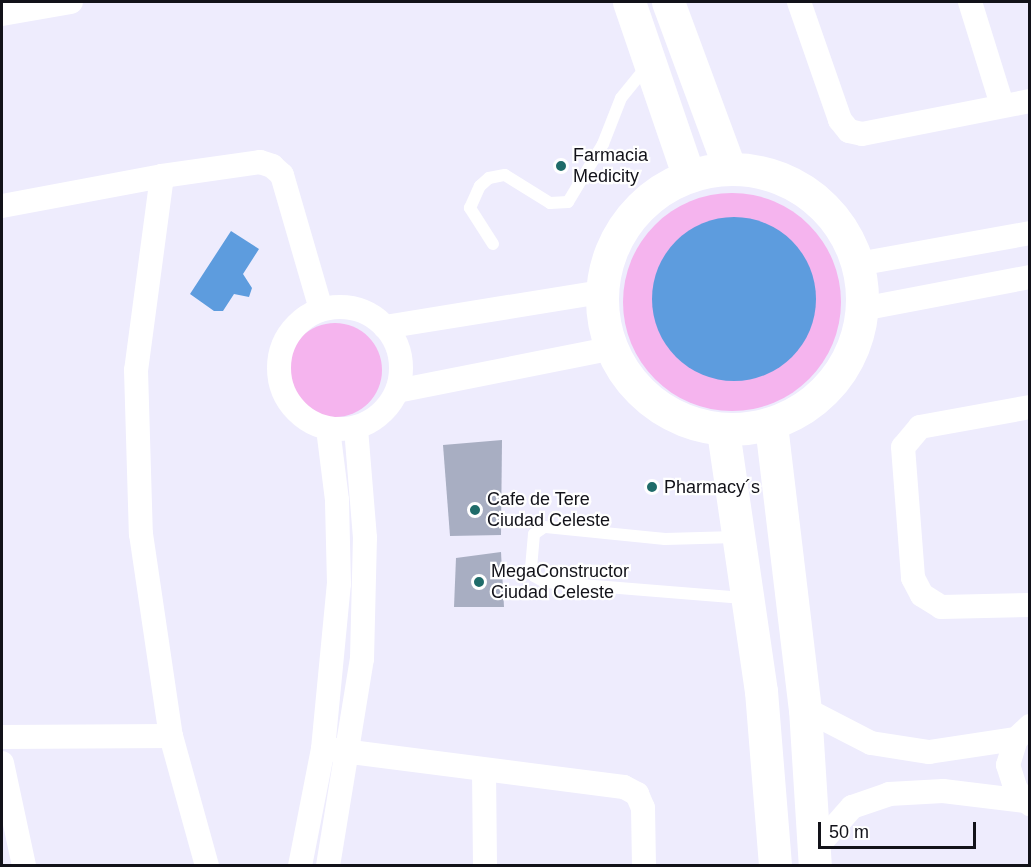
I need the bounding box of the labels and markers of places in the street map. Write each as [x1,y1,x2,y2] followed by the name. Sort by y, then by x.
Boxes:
[573,145,648,188] place label: Farmacia Medicity
[554,159,568,173] marker: Farmacia Medicity
[664,476,760,498] place label: Pharmacy´s
[645,480,659,494] marker: Pharmacy´s
[487,489,610,532] place label: Cafe de Tere Ciudad Celeste
[468,503,482,517] marker: Cafe de Tere Ciudad Celeste
[491,561,629,604] place label: MegaConstructor Ciudad Celeste
[472,575,486,589] marker: MegaConstructor Ciudad Celeste

